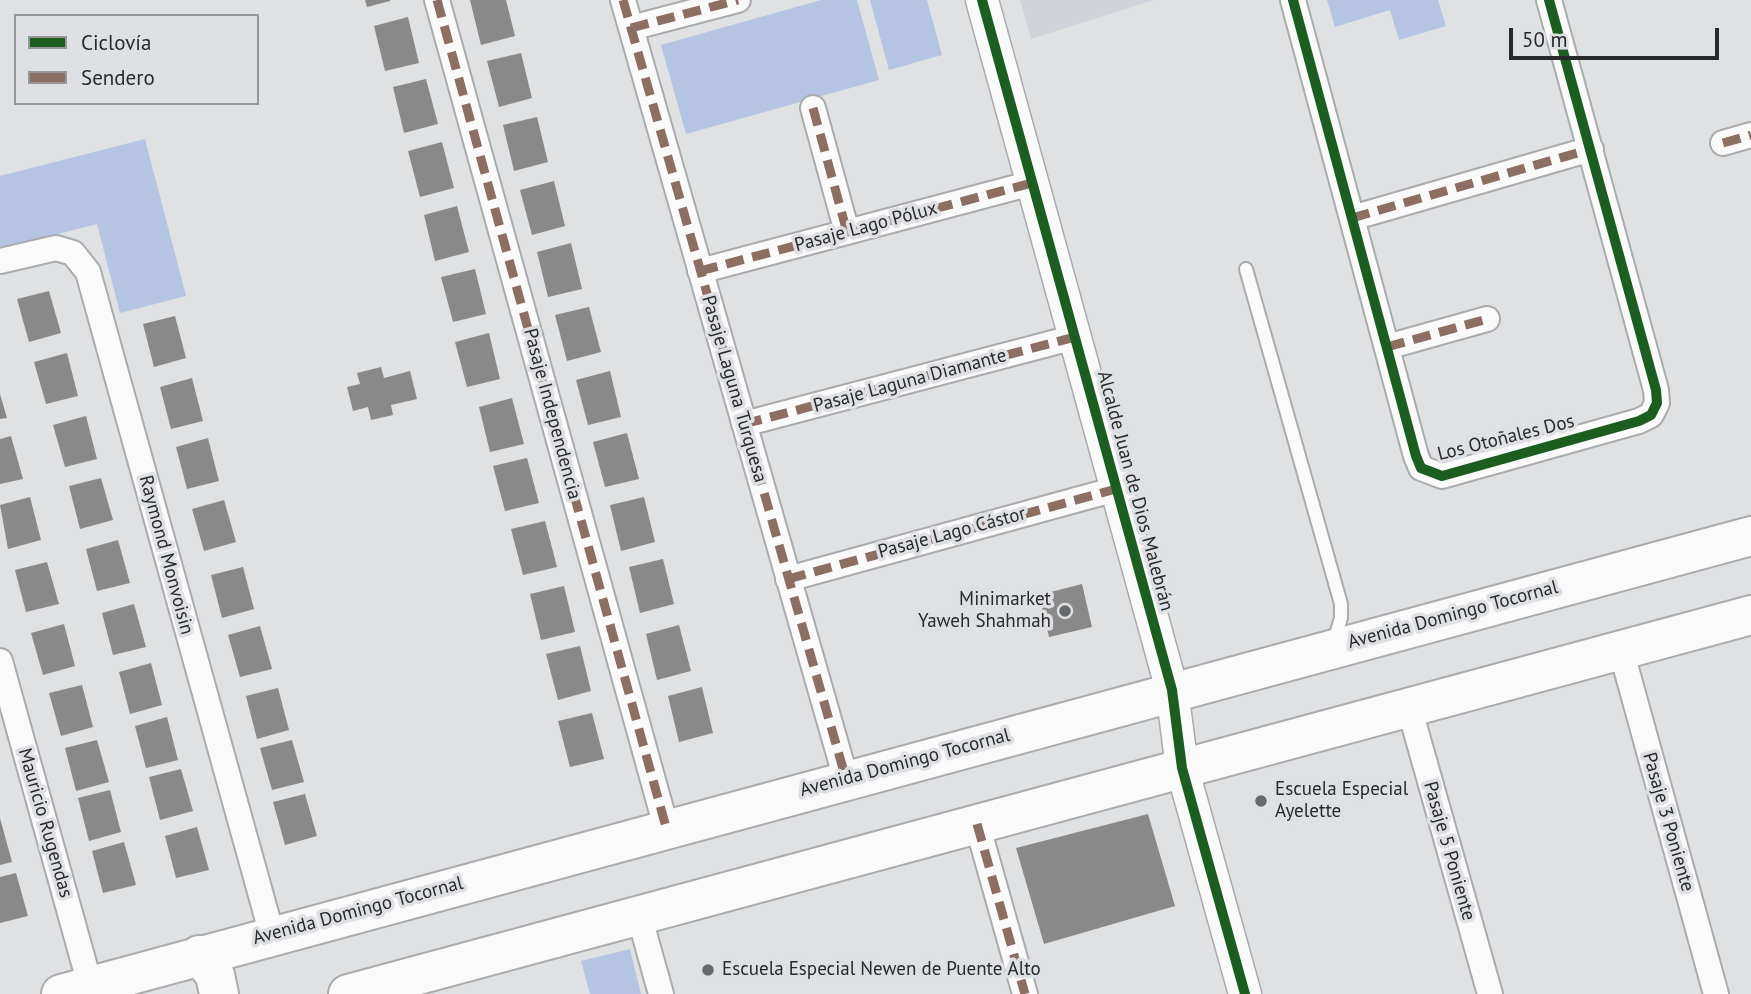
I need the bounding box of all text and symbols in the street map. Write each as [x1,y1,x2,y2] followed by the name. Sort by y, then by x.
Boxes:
[14,14,259,105] legend
[1513,14,1723,58] scale bar
[1522,26,1568,53] text: 50 m
[81,29,151,56] text: Ciclovía
[81,64,155,91] text: Sendero
[792,197,940,257] street label: Pasaje Lago Pólux
[696,293,772,485] street label: Pasaje Laguna Turquesa
[518,326,586,502] street label: Pasaje Independencia
[811,344,1009,418] street label: Pasaje Laguna Diamante
[1092,368,1178,614] street label: Alcalde Juan de Dios Malebrán
[1435,410,1577,466] street label: Los Otoñales Dos
[134,473,198,637] street label: Raymond Monvoisin
[876,502,1028,564] street label: Pasaje Lago Cástor
[1345,576,1561,654] street label: Avenida Domingo Tocornal
[918,589,1051,633] place label: Minimarket Yaweh Shahmah
[1057,603,1073,619] marker: Minimarket Yaweh Shahmah
[797,724,1013,802] street label: Avenida Domingo Tocornal
[13,746,77,900] street label: Mauricio Rugendas
[1637,750,1699,894] street label: Pasaje 3 Poniente
[1275,779,1408,823] place label: Escuela Especial Ayelette
[1418,779,1480,923] street label: Pasaje 5 Poniente
[1253,793,1269,809] marker: Escuela Especial Ayelette
[250,872,466,950] street label: Avenida Domingo Tocornal
[722,959,1041,981] place label: Escuela Especial Newen de Puente Alto
[700,962,716,978] marker: Escuela Especial Newen de Puente Alto

